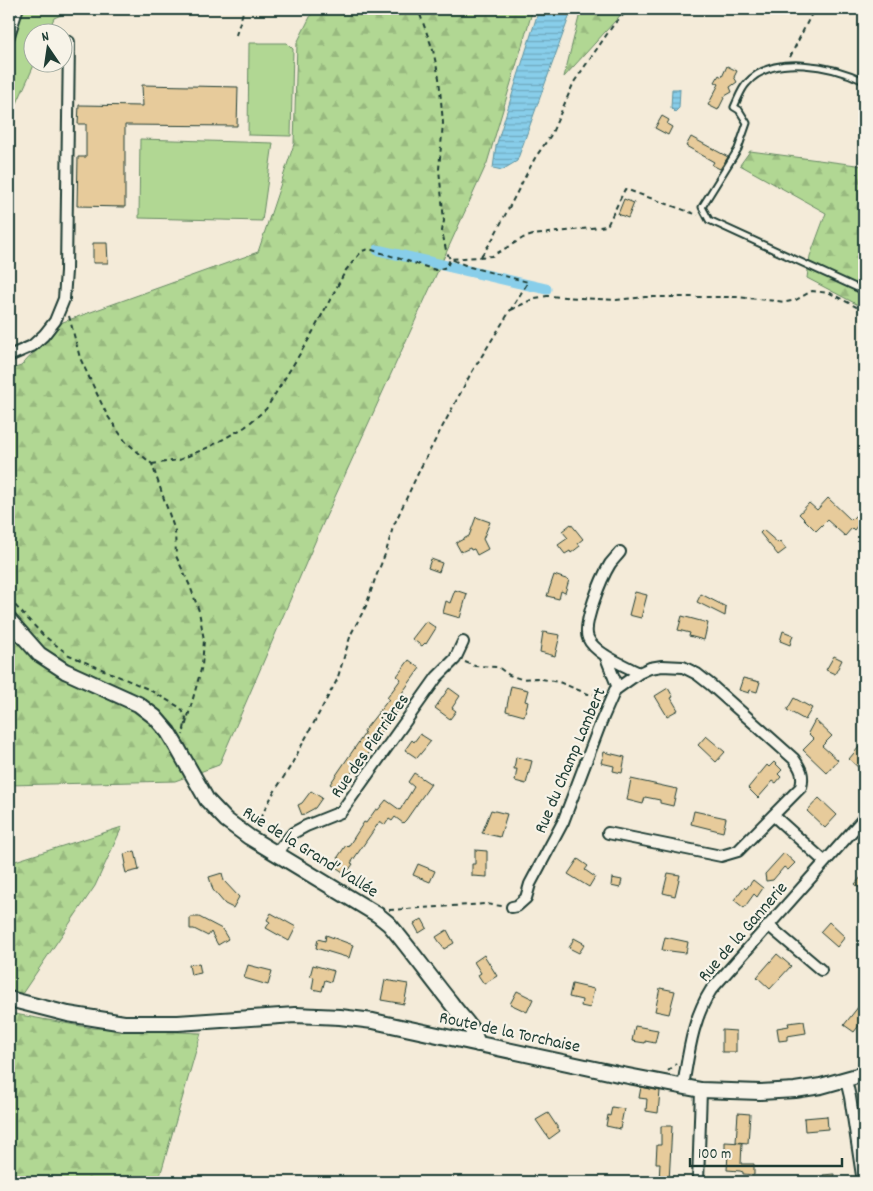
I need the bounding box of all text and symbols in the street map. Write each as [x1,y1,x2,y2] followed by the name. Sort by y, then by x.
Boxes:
[22,22,72,72] north arrow
[40,27,51,48] text: N
[529,684,614,838] street label: Rue du Champ Lambert
[326,689,416,804] street label: Rue des Pierrières
[237,801,382,905] street label: Rue de la Grand’ Vallée
[693,877,795,988] street label: Rue de la Gannerie
[437,1006,582,1061] street label: Route de la Torchaise
[690,1136,843,1168] scale bar
[698,1144,731,1166] text: 100 m

